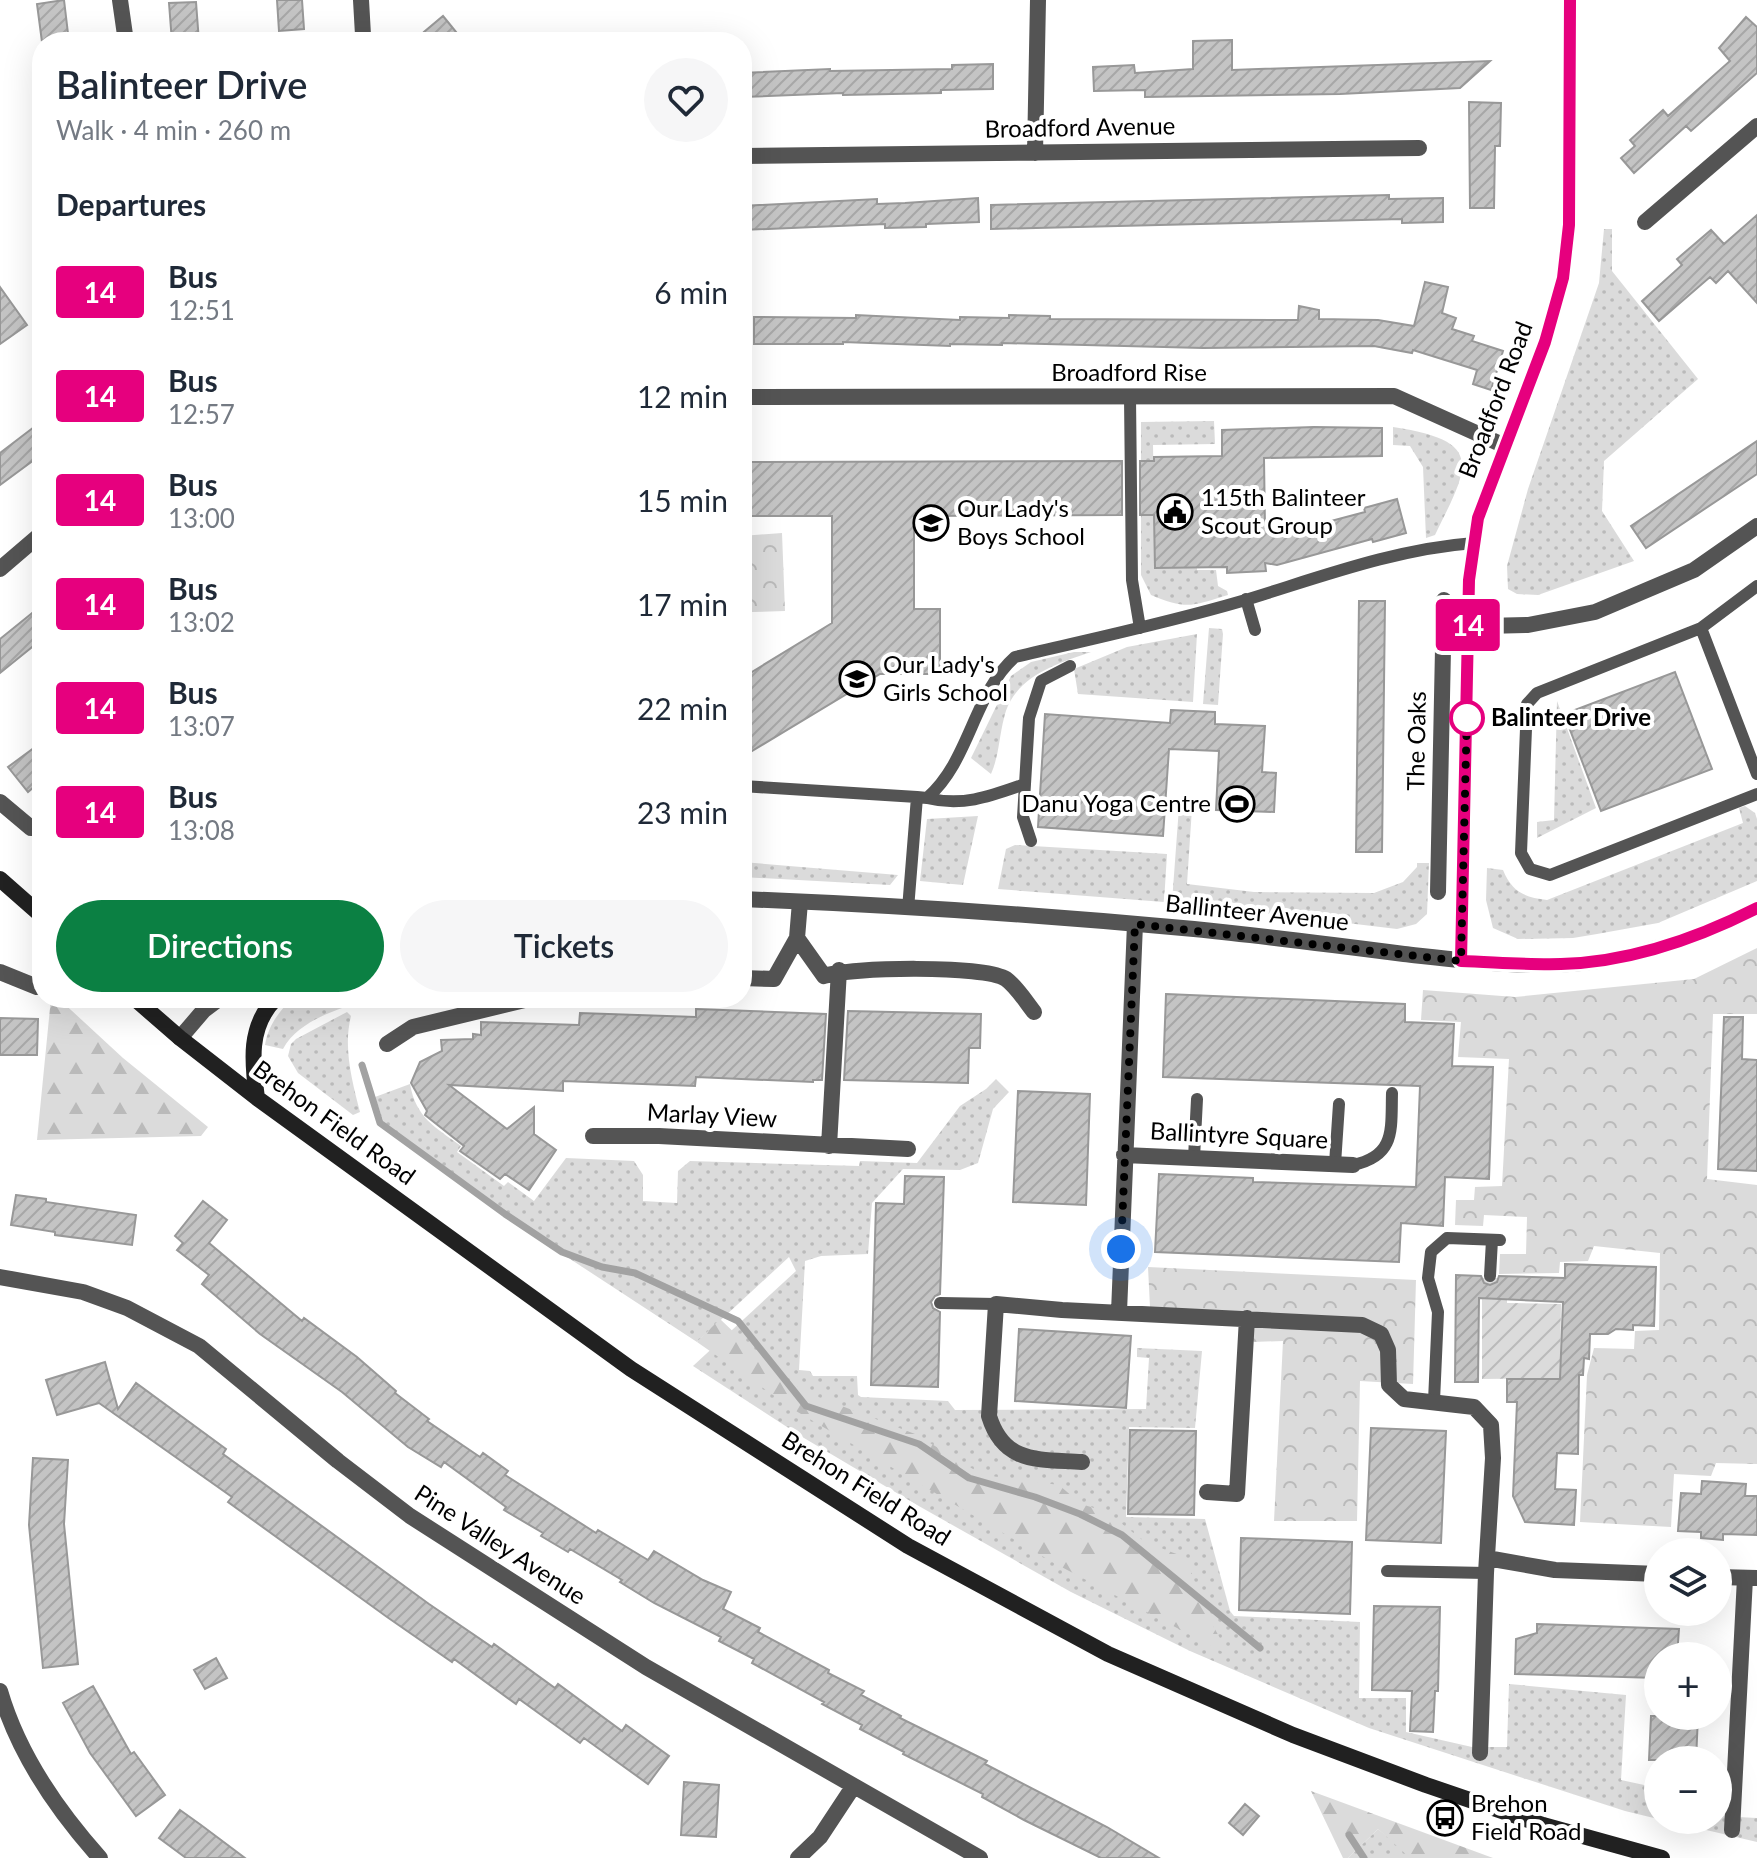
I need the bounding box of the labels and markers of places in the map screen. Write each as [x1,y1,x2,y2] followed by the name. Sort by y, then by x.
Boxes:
[1201,482,1366,539] place label: 115th Balinteer Scout Group
[957,493,1085,550] place label: Our Lady's Boys School
[1156,493,1194,531] public building icon: 115th Balinteer Scout Group
[912,504,950,542] school or university icon: Our Lady's Boys School
[883,649,1008,706] place label: Our Lady's Girls School
[838,660,876,698] school or university icon: Our Lady's Girls School
[1450,701,1484,735] marker: Balinteer Drive
[1491,702,1651,731] place label: Balinteer Drive
[1218,785,1256,823] sports icon: Danu Yoga Centre
[1021,788,1211,817] place label: Danu Yoga Centre
[1471,1788,1581,1845] place label: Brehon Field Road
[1426,1799,1464,1837] bus stop icon: Brehon Field Road

